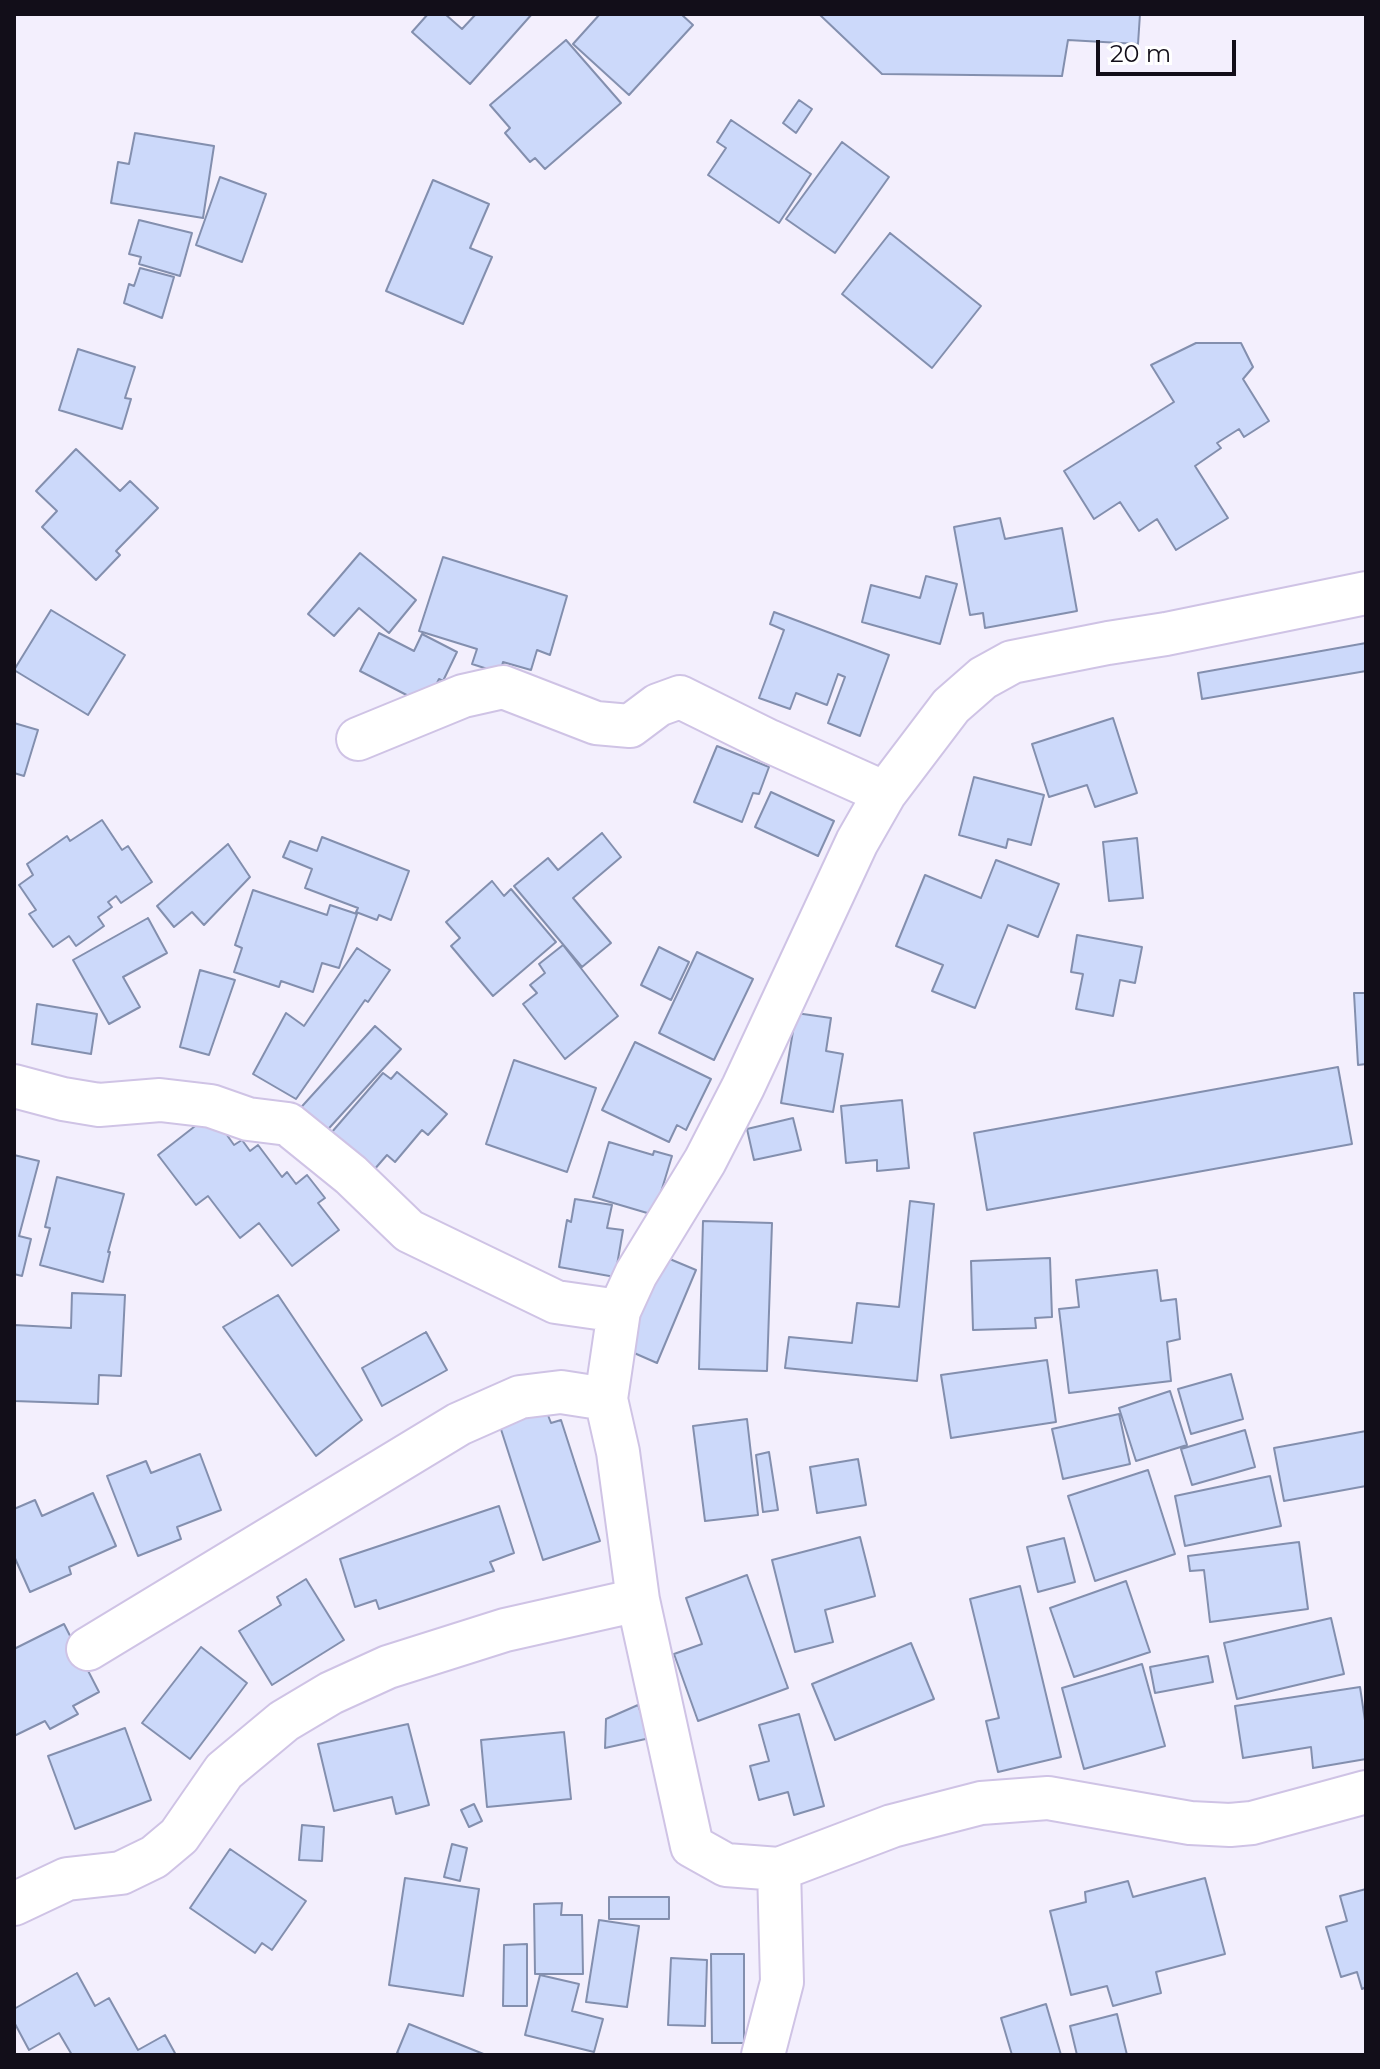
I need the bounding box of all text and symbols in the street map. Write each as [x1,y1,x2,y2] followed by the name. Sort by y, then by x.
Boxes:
[1100,24,1240,74] scale bar
[1110,39,1171,68] text: 20 m

